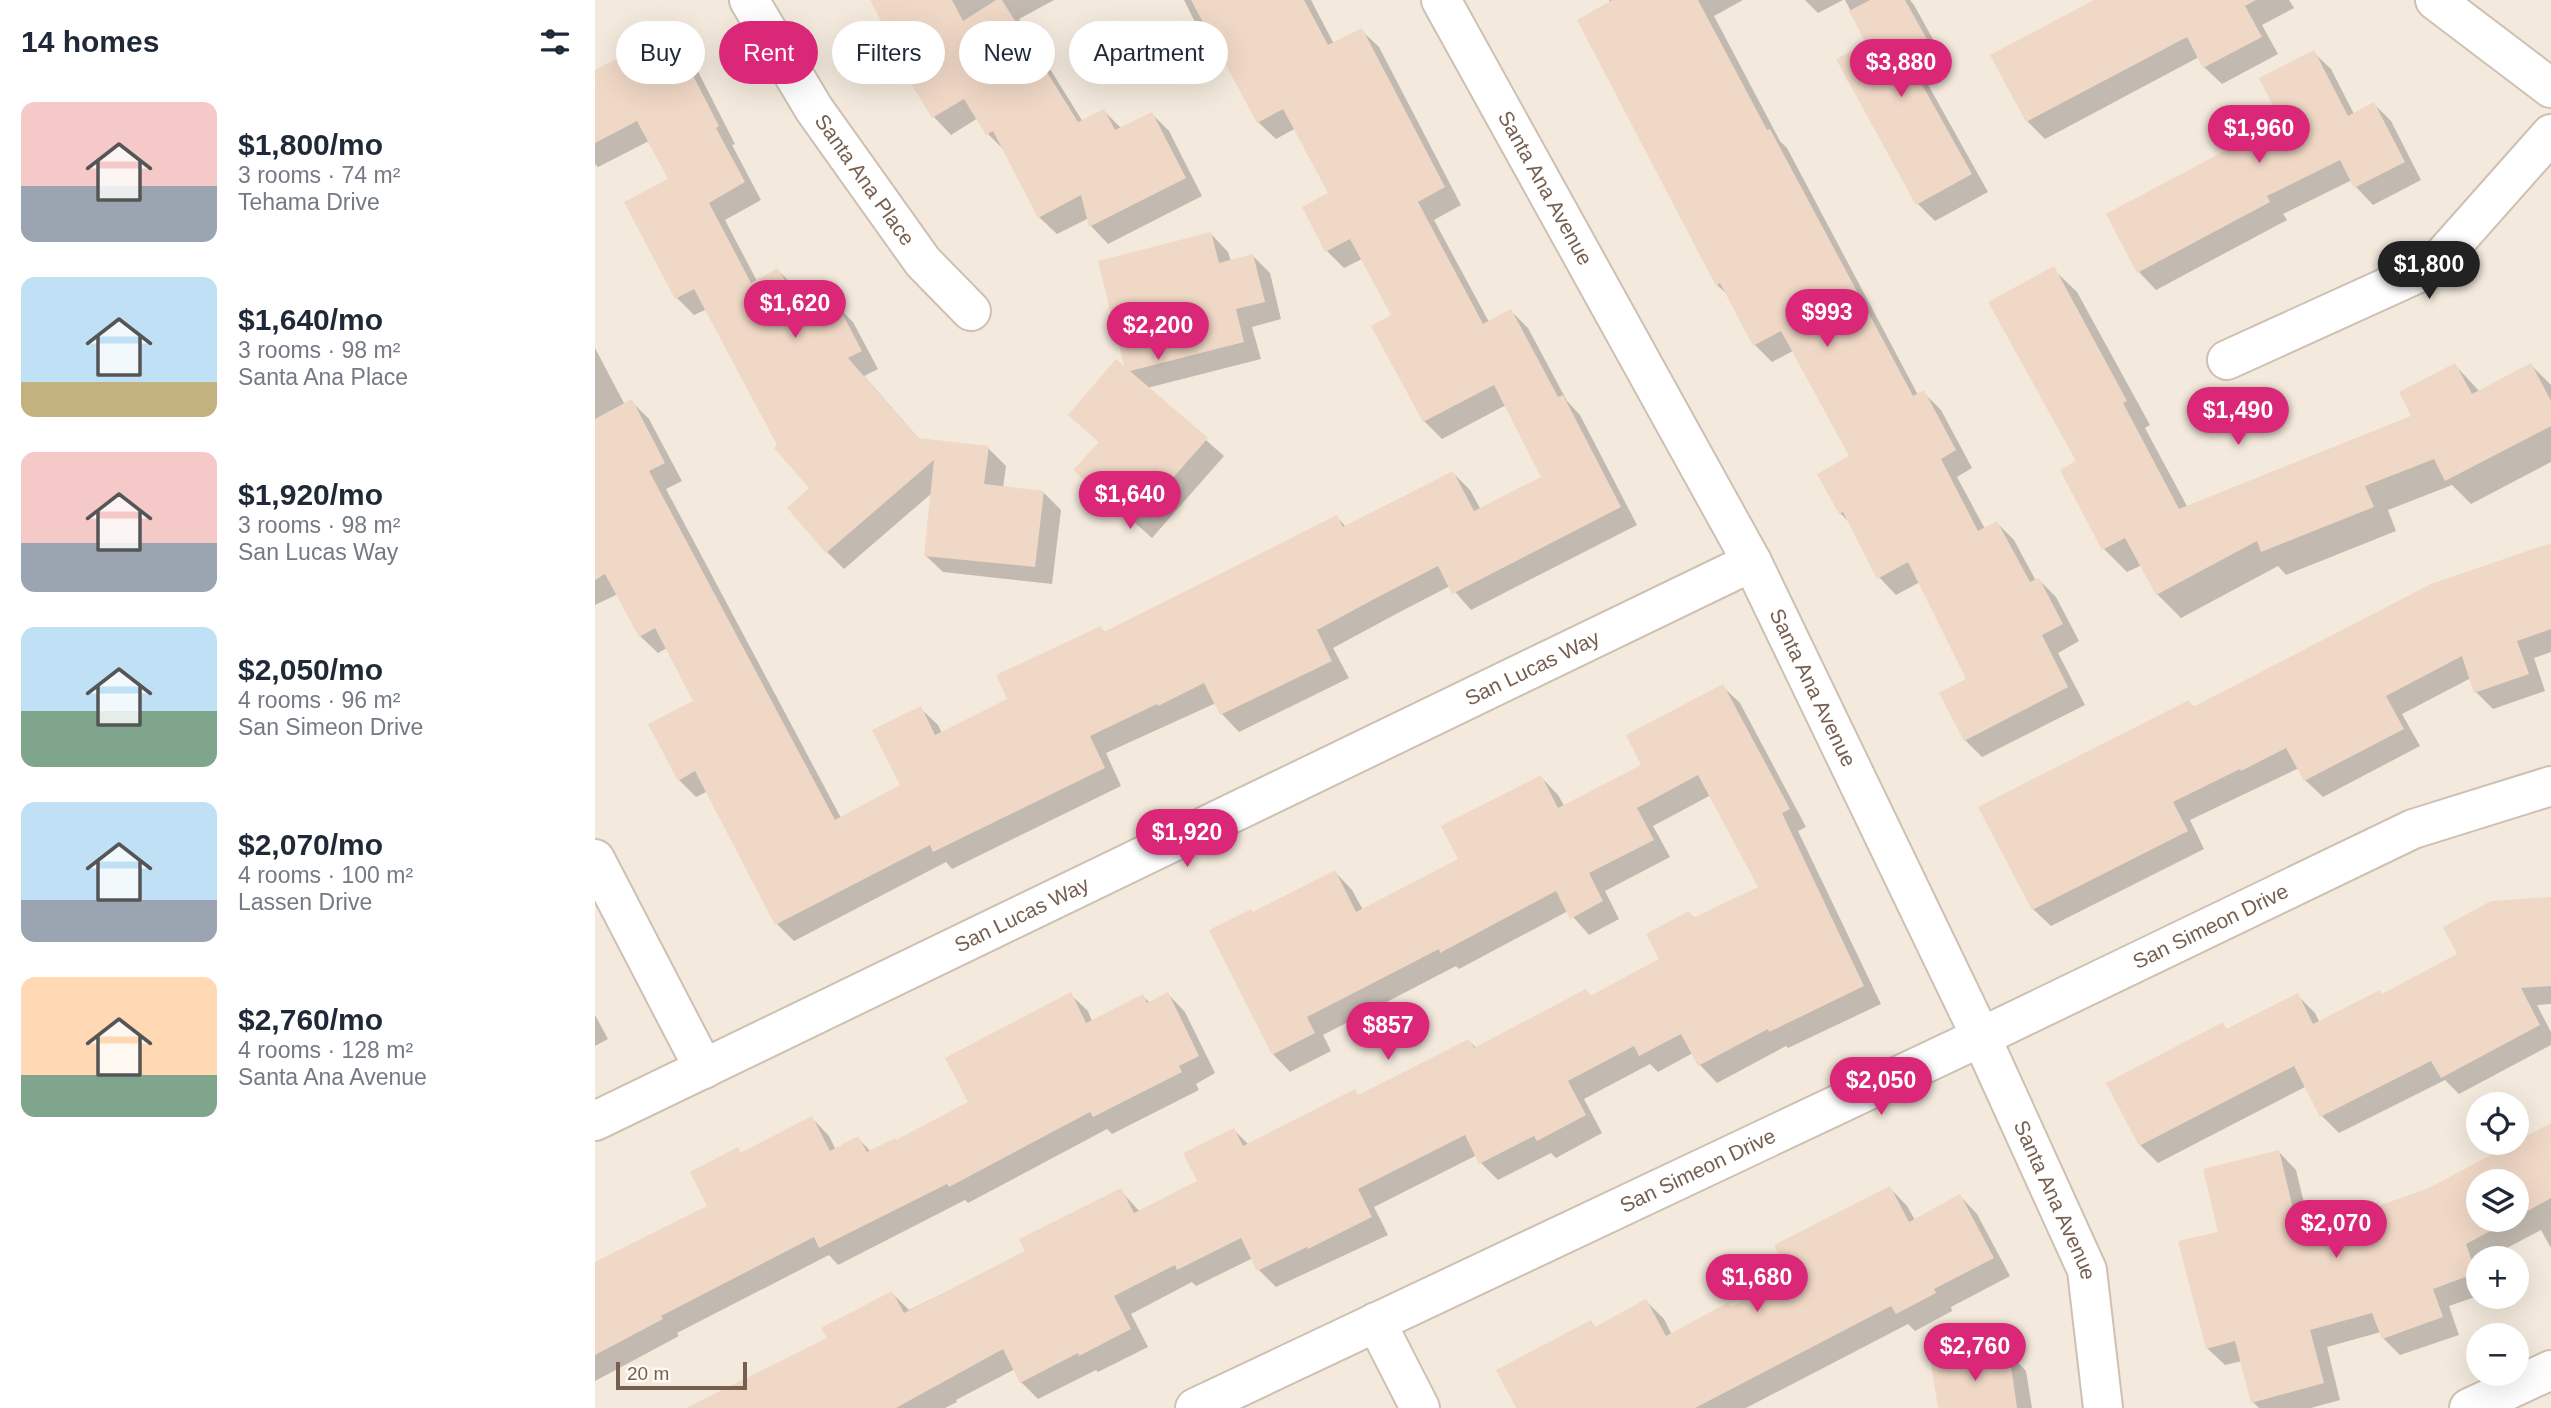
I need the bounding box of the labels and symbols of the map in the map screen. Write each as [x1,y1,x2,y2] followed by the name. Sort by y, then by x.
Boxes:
[1844,40,1958,99] pin: $3,880
[2202,106,2316,165] pin: $1,960
[1494,107,1597,269] street label: Santa Ana Avenue
[810,110,919,250] street label: Santa Ana Place
[2372,242,2486,301] pin: $1,800
[738,280,852,340] pin: $1,620
[1786,290,1868,349] pin: $993
[1101,302,1215,362] pin: $2,200
[2181,388,2295,447] pin: $1,490
[1073,472,1187,531] pin: $1,640
[1765,605,1861,770] street label: Santa Ana Avenue
[1461,625,1603,710] street label: San Lucas Way
[1130,810,1244,869] pin: $1,920
[951,872,1093,957] street label: San Lucas Way
[2129,879,2292,973] street label: San Simeon Drive
[1347,1002,1429,1062] pin: $857
[1824,1058,1938,1117] pin: $2,050
[2010,1117,2100,1281] street label: Santa Ana Avenue
[1616,1124,1779,1217] street label: San Simeon Drive
[2279,1200,2393,1260] pin: $2,070
[1700,1254,1814,1314] pin: $1,680
[1918,1324,2032,1383] pin: $2,760
[616,1359,747,1391] scale bar

